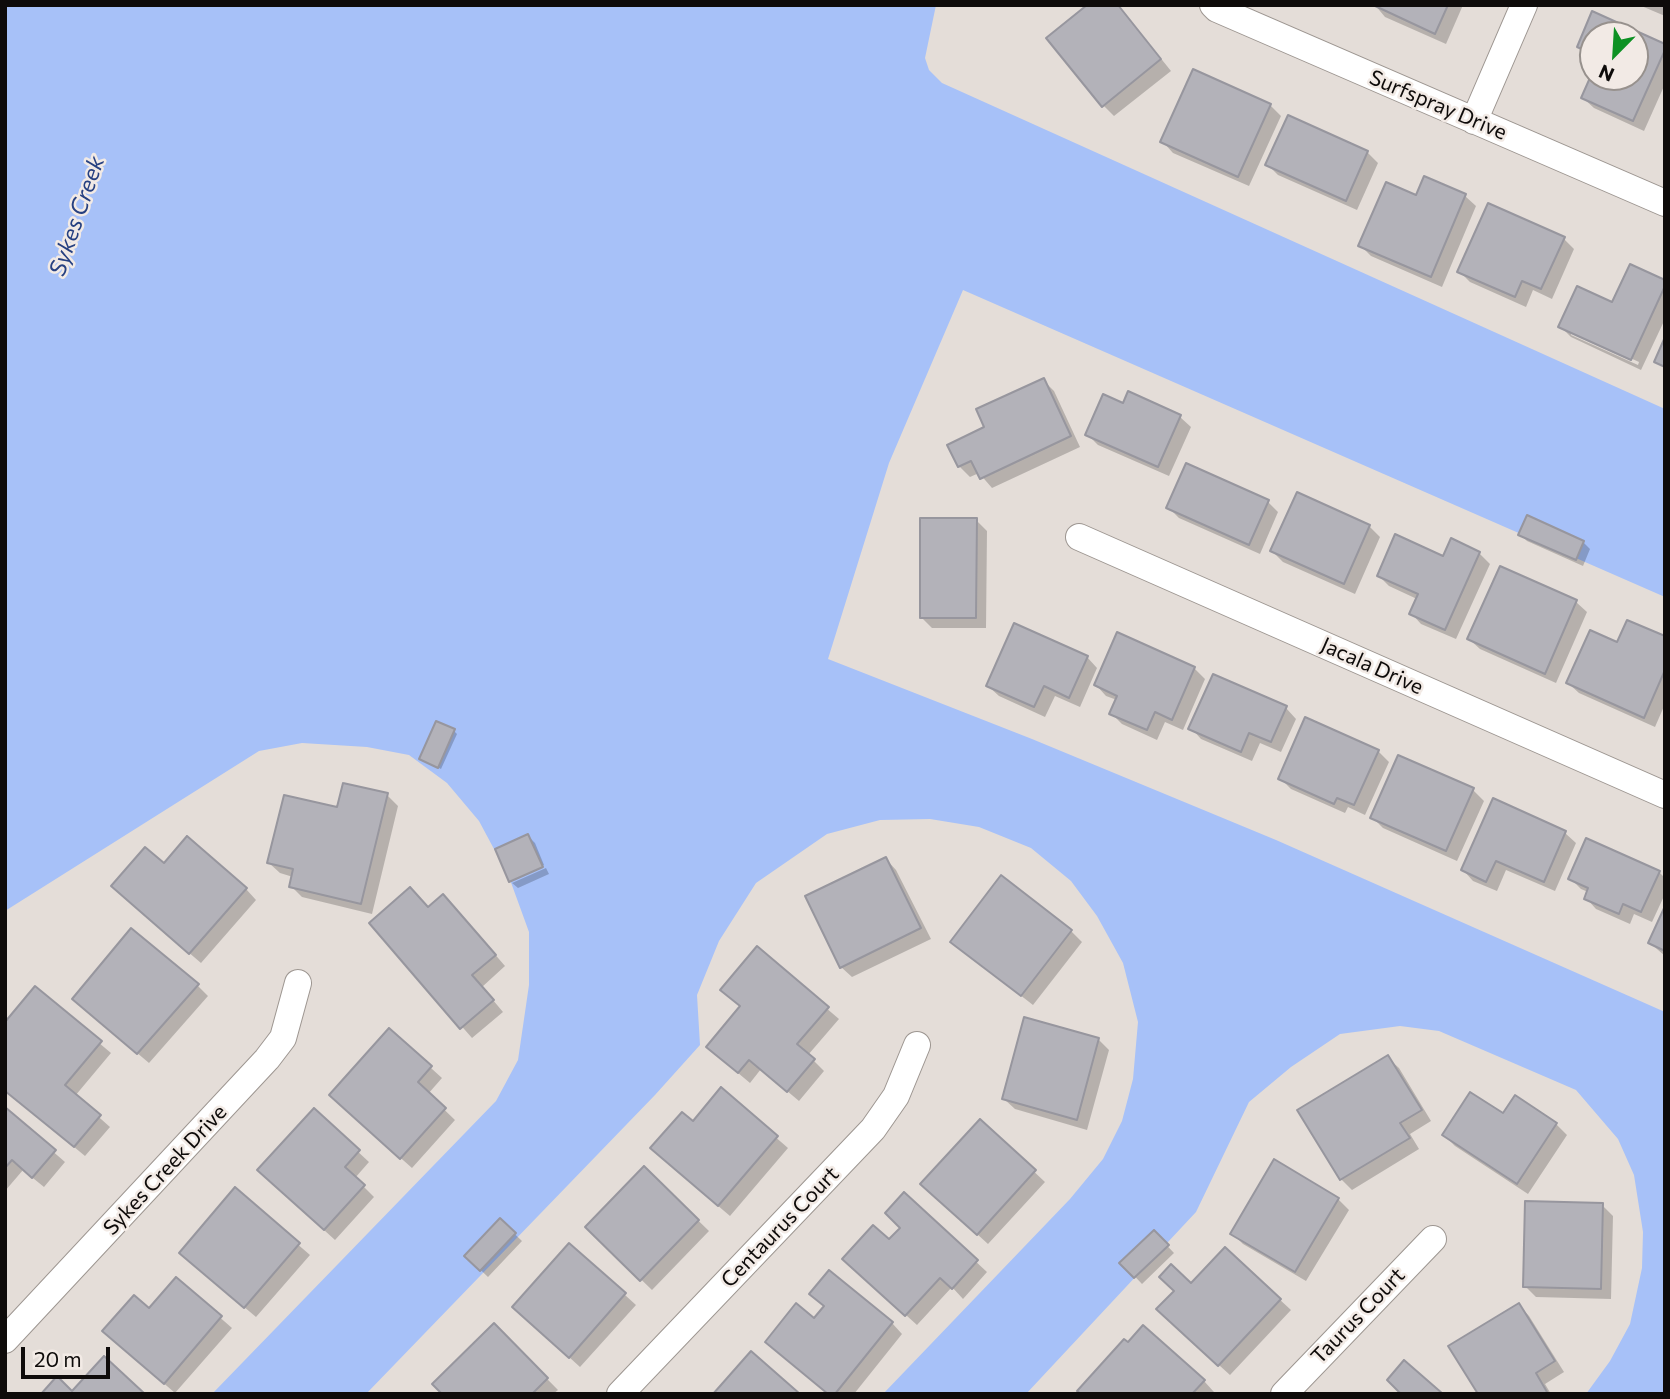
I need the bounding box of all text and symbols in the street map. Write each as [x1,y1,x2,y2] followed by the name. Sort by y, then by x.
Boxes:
[1579,21,1649,91] north arrow
[1595,60,1617,87] text: N
[1365,65,1511,145] street label: Surfspray Drive
[44,152,110,280] water label: Sykes Creek
[1317,632,1427,700] street label: Jacala Drive
[98,1100,232,1240] street label: Sykes Creek Drive
[716,1161,844,1293] street label: Centaurus Court
[1306,1263,1410,1369] street label: Taurus Court
[24,1332,114,1376] scale bar
[34,1346,82,1371] text: 20 m

